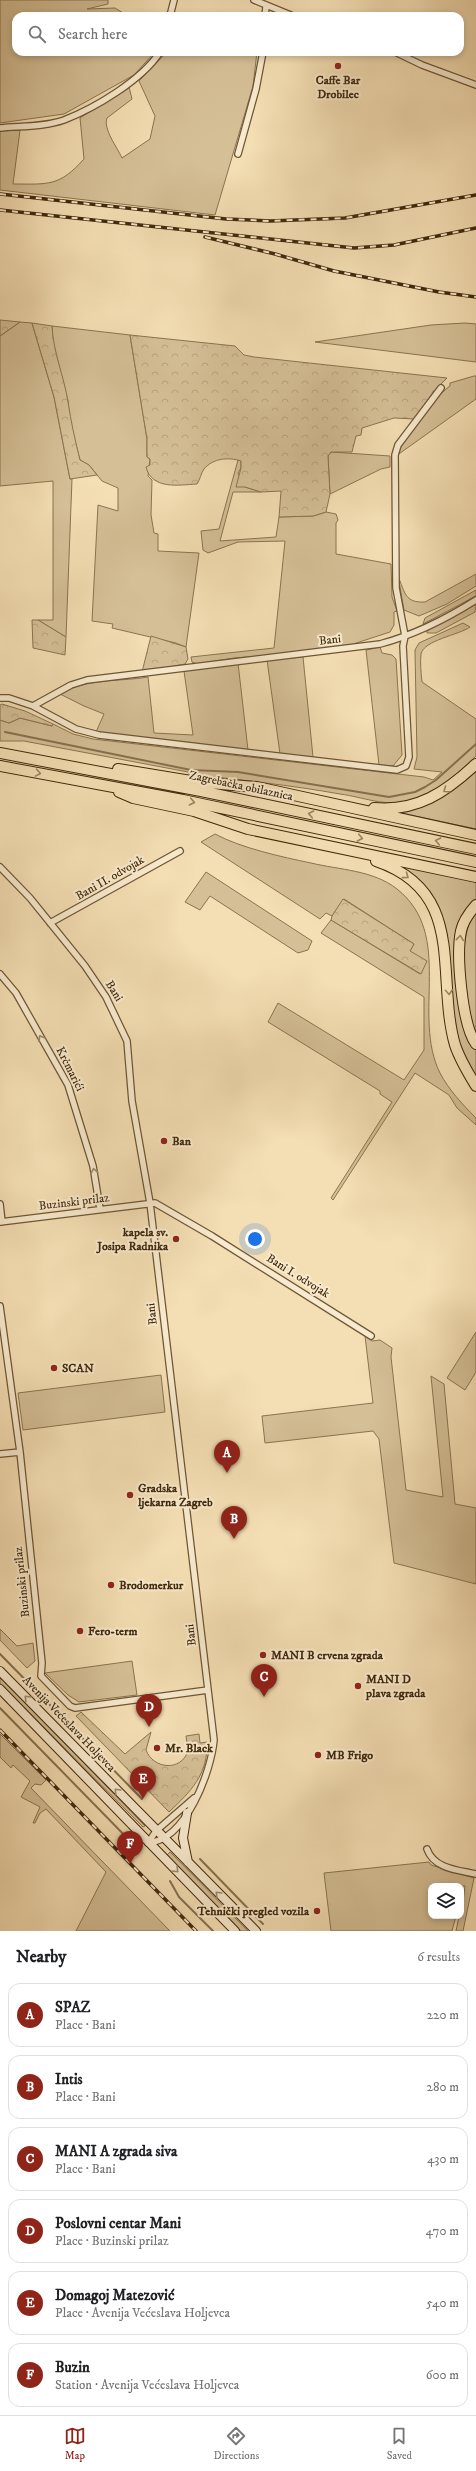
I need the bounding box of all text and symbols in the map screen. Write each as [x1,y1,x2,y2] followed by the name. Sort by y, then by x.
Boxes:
[12,12,464,56] search box
[26,23,48,45] icon: search
[58,25,127,44] text: Search here
[333,61,343,71] marker: Caffe Bar Drobilec
[316,73,361,102] place label: Caffe Bar Drobilec
[318,631,342,649] street label: Bani
[188,768,295,805] street label: Zagrebačka obilaznica
[35,769,41,777] one-way arrow
[443,785,450,792] one-way arrow
[189,797,195,806] one-way arrow
[308,810,314,818] one-way arrow
[357,833,364,841] one-way arrow
[435,837,441,845] one-way arrow
[73,852,147,904] street label: Bani II. odvojak
[401,871,408,878] one-way arrow
[456,935,465,941] one-way arrow
[102,978,126,1004] street label: Bani
[444,989,453,995] one-way arrow
[39,1035,46,1042] one-way arrow
[52,1044,88,1094] street label: Krčmarići
[172,1134,192,1149] place label: Ban
[159,1136,169,1146] marker: Ban
[90,1168,99,1174] one-way arrow
[38,1190,110,1214] street label: Buzinski prilaz
[95,1225,169,1254] place label: kapela sv. Josipa Radnika
[245,1229,265,1249] your location
[171,1234,181,1244] marker: kapela sv. Josipa Radnika
[264,1251,332,1301] street label: Bani I. odvojak
[143,1302,161,1326] street label: Bani
[62,1361,94,1376] place label: SCAN
[49,1363,59,1373] marker: SCAN
[214,1440,240,1473] pin: A
[137,1481,213,1510] place label: Gradska ljekarna Zagreb
[125,1490,135,1500] marker: Gradska ljekarna Zagreb
[221,1506,247,1539] pin: B
[11,1546,33,1618] street label: Buzinski prilaz
[119,1578,184,1593] place label: Brodomerkur
[106,1580,116,1590] marker: Brodomerkur
[182,1623,200,1647] street label: Bani
[88,1624,138,1639] place label: Fero-term
[75,1626,85,1636] marker: Fero-term
[271,1648,384,1663] place label: MANI B crvena zgrada
[258,1650,268,1660] marker: MANI B crvena zgrada
[251,1664,277,1697] pin: C
[365,1672,426,1701] place label: MANI D plava zgrada
[19,1673,119,1776] street label: Avenija Većeslava Holjevca
[353,1681,363,1691] marker: MANI D plava zgrada
[136,1694,162,1727] pin: D
[24,1695,31,1703] one-way arrow
[165,1741,214,1756] place label: Mr. Black
[152,1743,162,1753] marker: Mr. Black
[326,1748,373,1763] place label: MB Frigo
[313,1750,323,1760] marker: MB Frigo
[130,1766,156,1799] pin: E
[114,1788,122,1796] one-way arrow
[117,1831,143,1864] pin: F
[171,1865,179,1873] one-way arrow
[428,1883,464,1919] map controls
[428,1883,464,1919] button: layers
[215,1891,223,1899] one-way arrow
[196,1904,310,1919] place label: Tehnički pregled vozila
[312,1906,322,1916] marker: Tehnički pregled vozila
[16,1946,66,1968] text: Nearby
[417,1949,460,1965] text: 6 results
[55,1998,90,2017] text: SPAZ
[26,2007,34,2023] text: A
[427,2007,459,2023] text: 220 m
[55,2017,116,2033] text: Place · Bani
[55,2070,83,2089] text: Intis
[26,2079,34,2095] text: B
[427,2079,459,2095] text: 280 m
[55,2089,116,2105] text: Place · Bani
[55,2142,177,2161] text: MANI A zgrada siva
[26,2151,34,2167] text: C
[427,2151,459,2167] text: 430 m
[55,2161,116,2177] text: Place · Bani
[55,2214,181,2233] text: Poslovni centar Mani
[25,2223,35,2239] text: D
[426,2223,459,2239] text: 470 m
[55,2233,169,2249] text: Place · Buzinski prilaz
[55,2286,174,2305] text: Domagoj Matezović
[25,2295,35,2311] text: E
[426,2295,459,2311] text: 540 m
[55,2305,230,2321] text: Place · Avenija Većeslava Holjevca
[55,2358,90,2377] text: Buzin
[26,2367,34,2383] text: F
[426,2367,459,2383] text: 600 m
[55,2377,239,2393] text: Station · Avenija Većeslava Holjevca
[64,2425,86,2463] tab: Map
[214,2425,259,2463] tab: Directions
[387,2425,412,2463] tab: Saved

